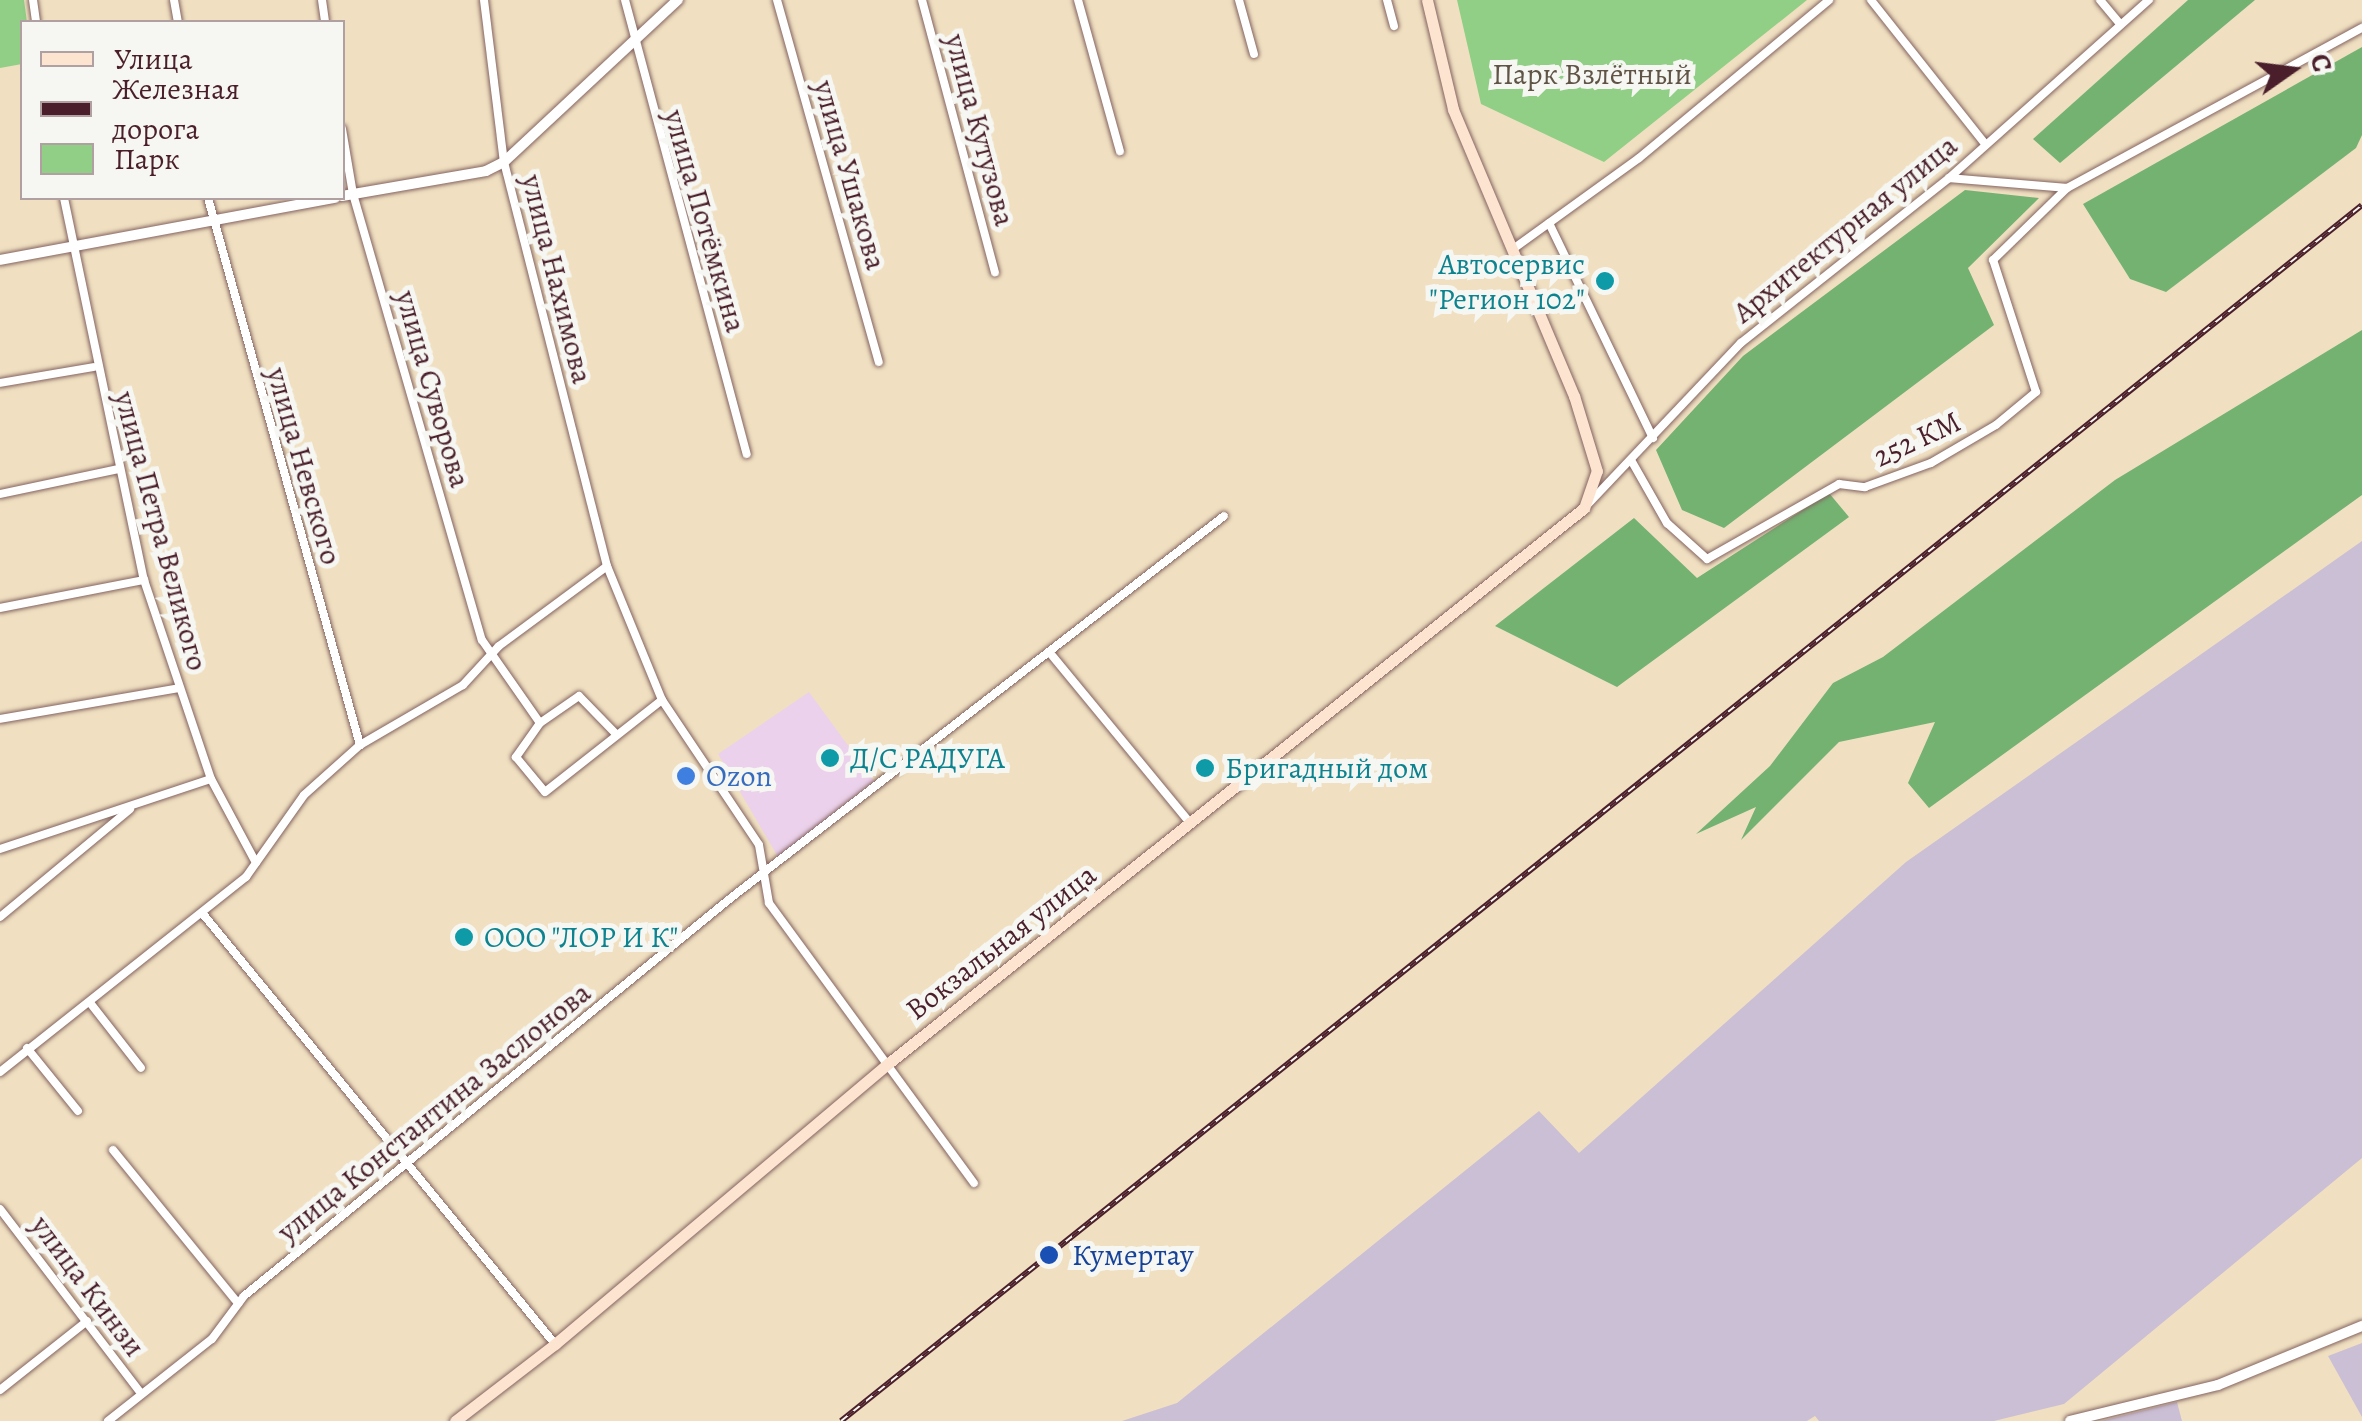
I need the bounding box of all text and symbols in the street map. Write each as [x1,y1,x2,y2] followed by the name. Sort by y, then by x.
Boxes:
[20,20,345,200] legend
[2242,20,2342,120] north arrow
[937,30,1023,230] street label: улица Кутузова
[114,39,193,79] text: Улица
[2301,50,2342,76] text: С
[1492,56,1692,92] park label: Парк Взлётный
[112,69,240,149] text: Железная дорога
[806,76,894,274] street label: улица Ушакова
[656,106,754,336] street label: улица Потёмкина
[1726,128,1964,330] street label: Архитектурная улица
[114,139,180,179] text: Парк
[514,171,600,387] street label: улица Нахимова
[1429,246,1585,316] place label: Автосервис "Регион 102"
[1594,270,1616,292] marker: Автосервис "Регион 102"
[388,286,478,492] street label: улица Суворова
[259,363,349,569] street label: улица Невского
[106,388,216,674] street label: улица Петра Великого
[1868,403,1966,475] street label: 252 КМ
[850,740,1005,776] place label: Д/С РАДУГА
[819,747,841,769] marker: Д/С РАДУГА
[1225,750,1428,786] place label: Бригадный дом
[1194,757,1216,779] marker: Бригадный дом
[706,758,772,794] place label: Ozon
[675,765,697,787] marker: Ozon
[899,857,1103,1027] street label: Вокзальная улица
[484,919,679,955] place label: ООО "ЛОР И К"
[453,926,475,948] marker: ООО "ЛОР И К"
[270,974,598,1250] street label: улица Константина Заслонова
[23,1208,153,1364] street label: улица Кинзи
[1072,1237,1194,1273] place label: Кумертау
[1036,1242,1062,1268] marker: Кумертау

